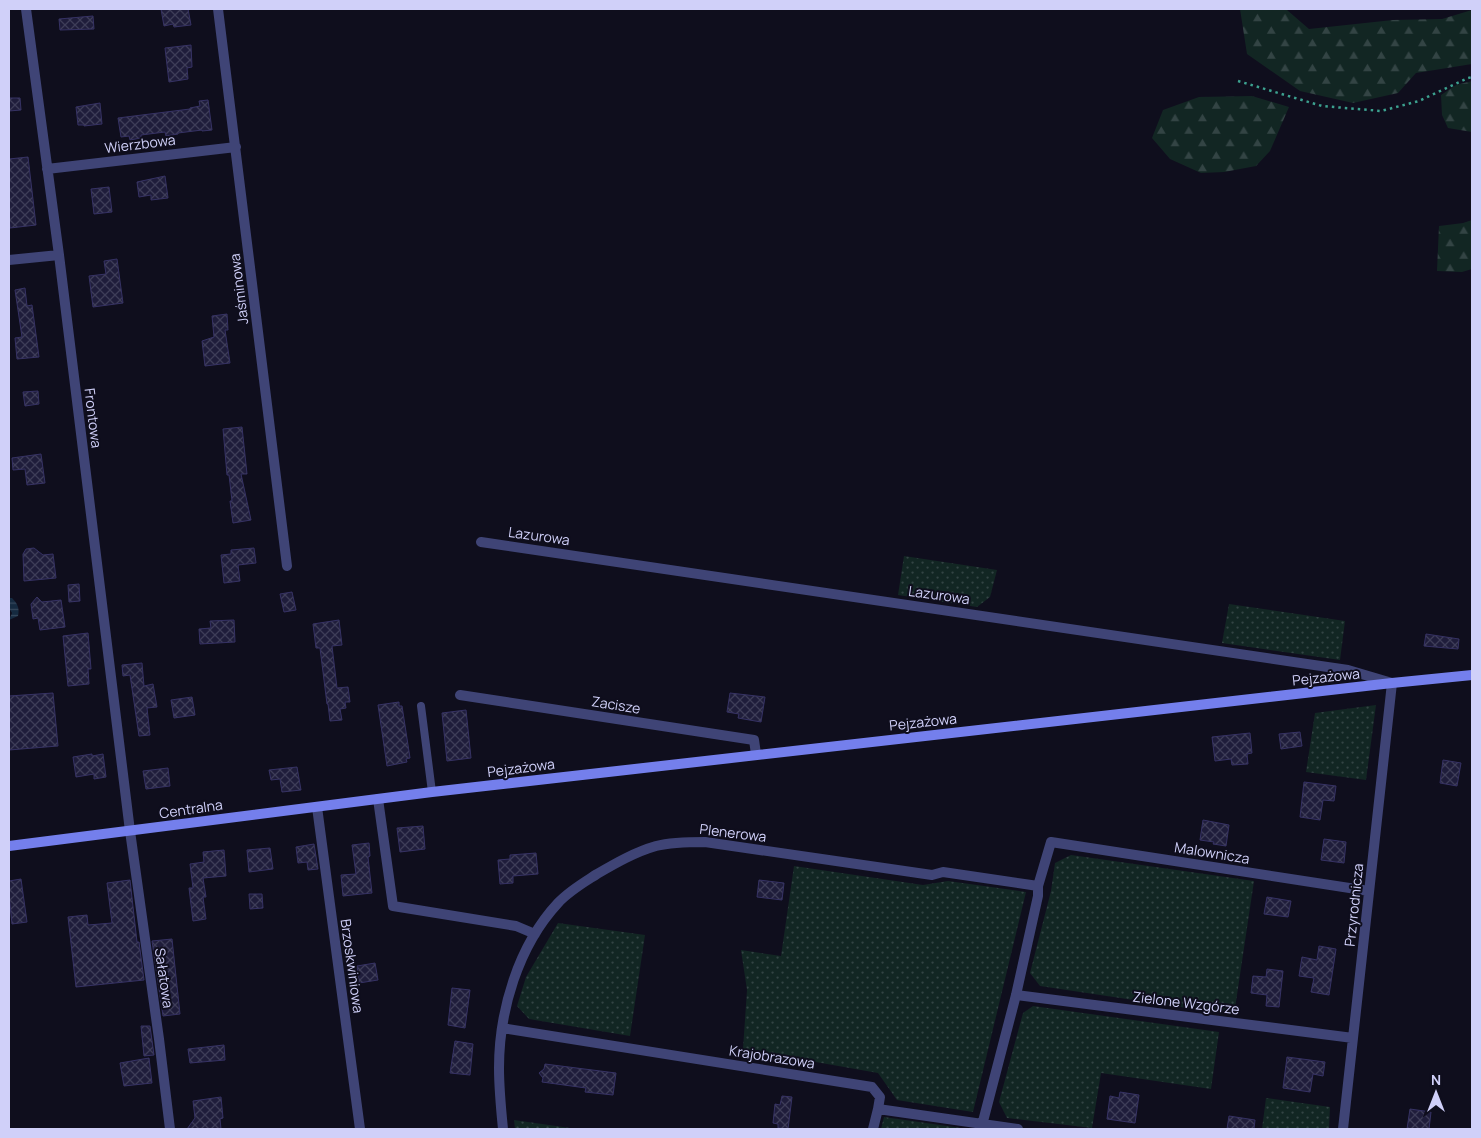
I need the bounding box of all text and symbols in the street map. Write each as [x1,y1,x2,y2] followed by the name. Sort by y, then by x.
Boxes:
[103,130,176,157] street label: Wierzbowa
[225,253,252,326] street label: Jaśminowa
[80,387,107,449] street label: Frontowa
[507,522,571,549] street label: Lazurowa
[907,581,971,608] street label: Lazurowa
[1291,664,1361,689] street label: Pejzażowa
[590,691,642,718] street label: Zacisze
[888,709,958,734] street label: Pejzażowa
[486,754,556,781] street label: Pejzażowa
[158,795,224,822] street label: Centralna
[699,819,768,846] street label: Plenerowa
[1173,837,1251,868] street label: Malownicza
[1340,862,1367,948] street label: Przyrodnicza
[336,918,368,1014] street label: Brzoskwiniowa
[151,947,178,1009] street label: Sałatowa
[1131,987,1241,1018] street label: Zielone Wzgórze
[728,1040,816,1073] street label: Krajobrazowa
[1411,1068,1461,1118] north arrow
[1431,1070,1441,1089] text: N

